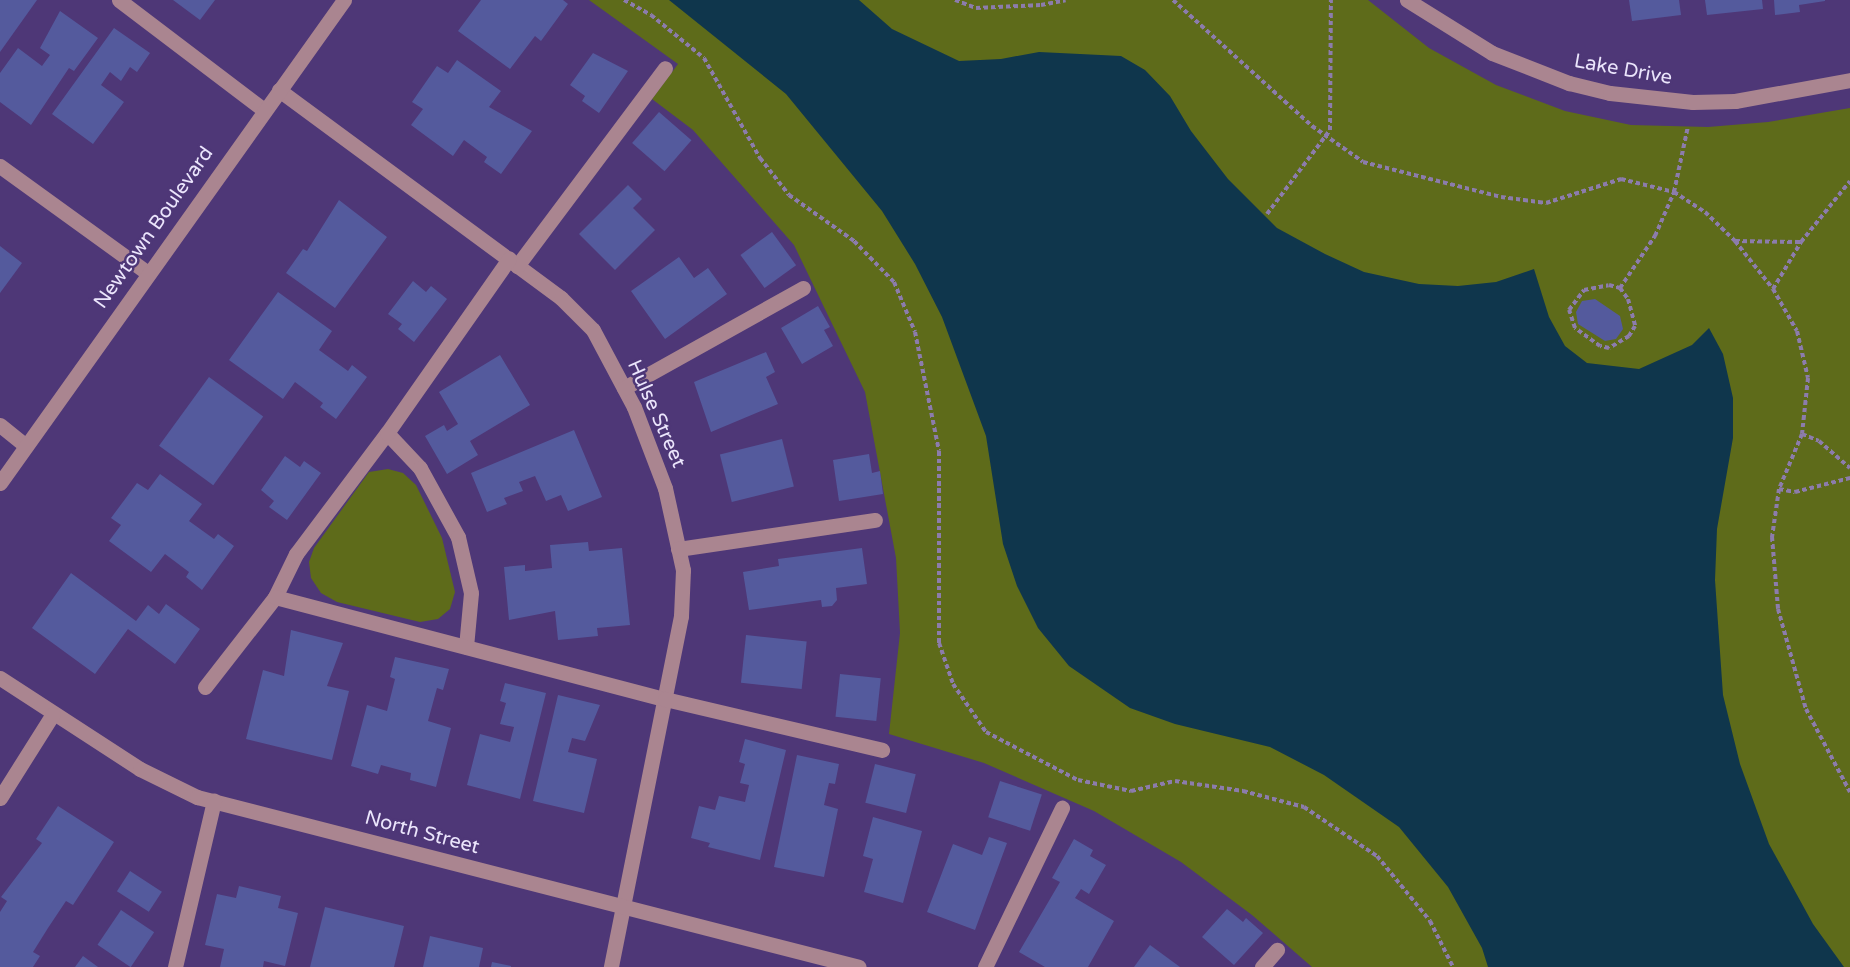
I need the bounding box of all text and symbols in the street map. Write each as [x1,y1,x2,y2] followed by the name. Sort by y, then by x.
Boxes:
[1572,50,1674,90] street label: Lake Drive
[89,142,219,314] street label: Newtown Boulevard
[622,356,690,472] street label: Hulse Street
[362,806,482,860] street label: North Street

